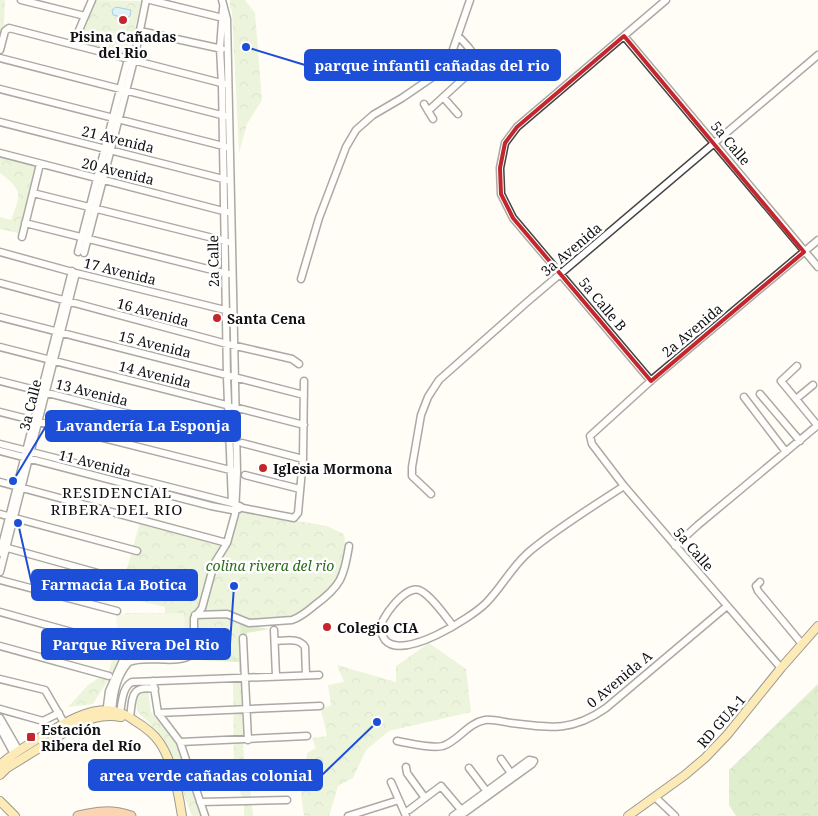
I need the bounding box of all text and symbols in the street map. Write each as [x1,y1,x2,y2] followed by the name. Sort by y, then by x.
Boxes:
[117,14,129,26] marker: Pisina Cañadas del Rio
[70,27,177,62] place label: Pisina Cañadas del Rio
[305,50,560,80] callout: parque infantil cañadas del rio
[314,55,550,75] text: parque infantil cañadas del rio
[707,117,755,169] street label: 5a Calle
[80,121,156,157] street label: 21 Avenida
[80,153,156,189] street label: 20 Avenida
[537,218,606,280] street label: 3a Avenida
[203,235,223,287] street label: 2a Calle
[82,253,158,289] street label: 17 Avenida
[575,273,631,335] street label: 5a Calle B
[115,293,191,331] street label: 16 Avenida
[658,299,727,361] street label: 2a Avenida
[227,309,306,328] place label: Santa Cena
[211,312,223,324] marker: Santa Cena
[117,326,193,362] street label: 15 Avenida
[117,356,193,392] street label: 14 Avenida
[54,374,130,410] street label: 13 Avenida
[14,377,46,433] street label: 3a Calle
[46,411,240,441] callout: Lavandería La Esponja
[56,415,230,435] text: Lavandería La Esponja
[57,445,133,481] street label: 11 Avenida
[273,459,392,478] place label: Iglesia Mormona
[257,462,269,474] marker: Iglesia Mormona
[51,482,183,519] district label: RESIDENCIAL RIBERA DEL RIO
[670,523,718,575] street label: 5a Calle
[206,556,334,575] park label: colina rivera del rio
[32,570,197,600] callout: Farmacia La Botica
[41,574,187,594] text: Farmacia La Botica
[337,618,419,637] place label: Colegio CIA
[321,621,333,633] marker: Colegio CIA
[42,629,230,659] callout: Parque Rivera Del Rio
[52,634,220,654] text: Parque Rivera Del Rio
[582,646,656,712] street label: 0 Avenida A
[693,690,749,752] street label: RD GUA-1
[41,720,141,755] place label: Estación Ribera del Río
[25,731,37,743] marker: Estación Ribera del Río
[89,760,322,790] callout: area verde cañadas colonial
[100,765,313,785] text: area verde cañadas colonial

